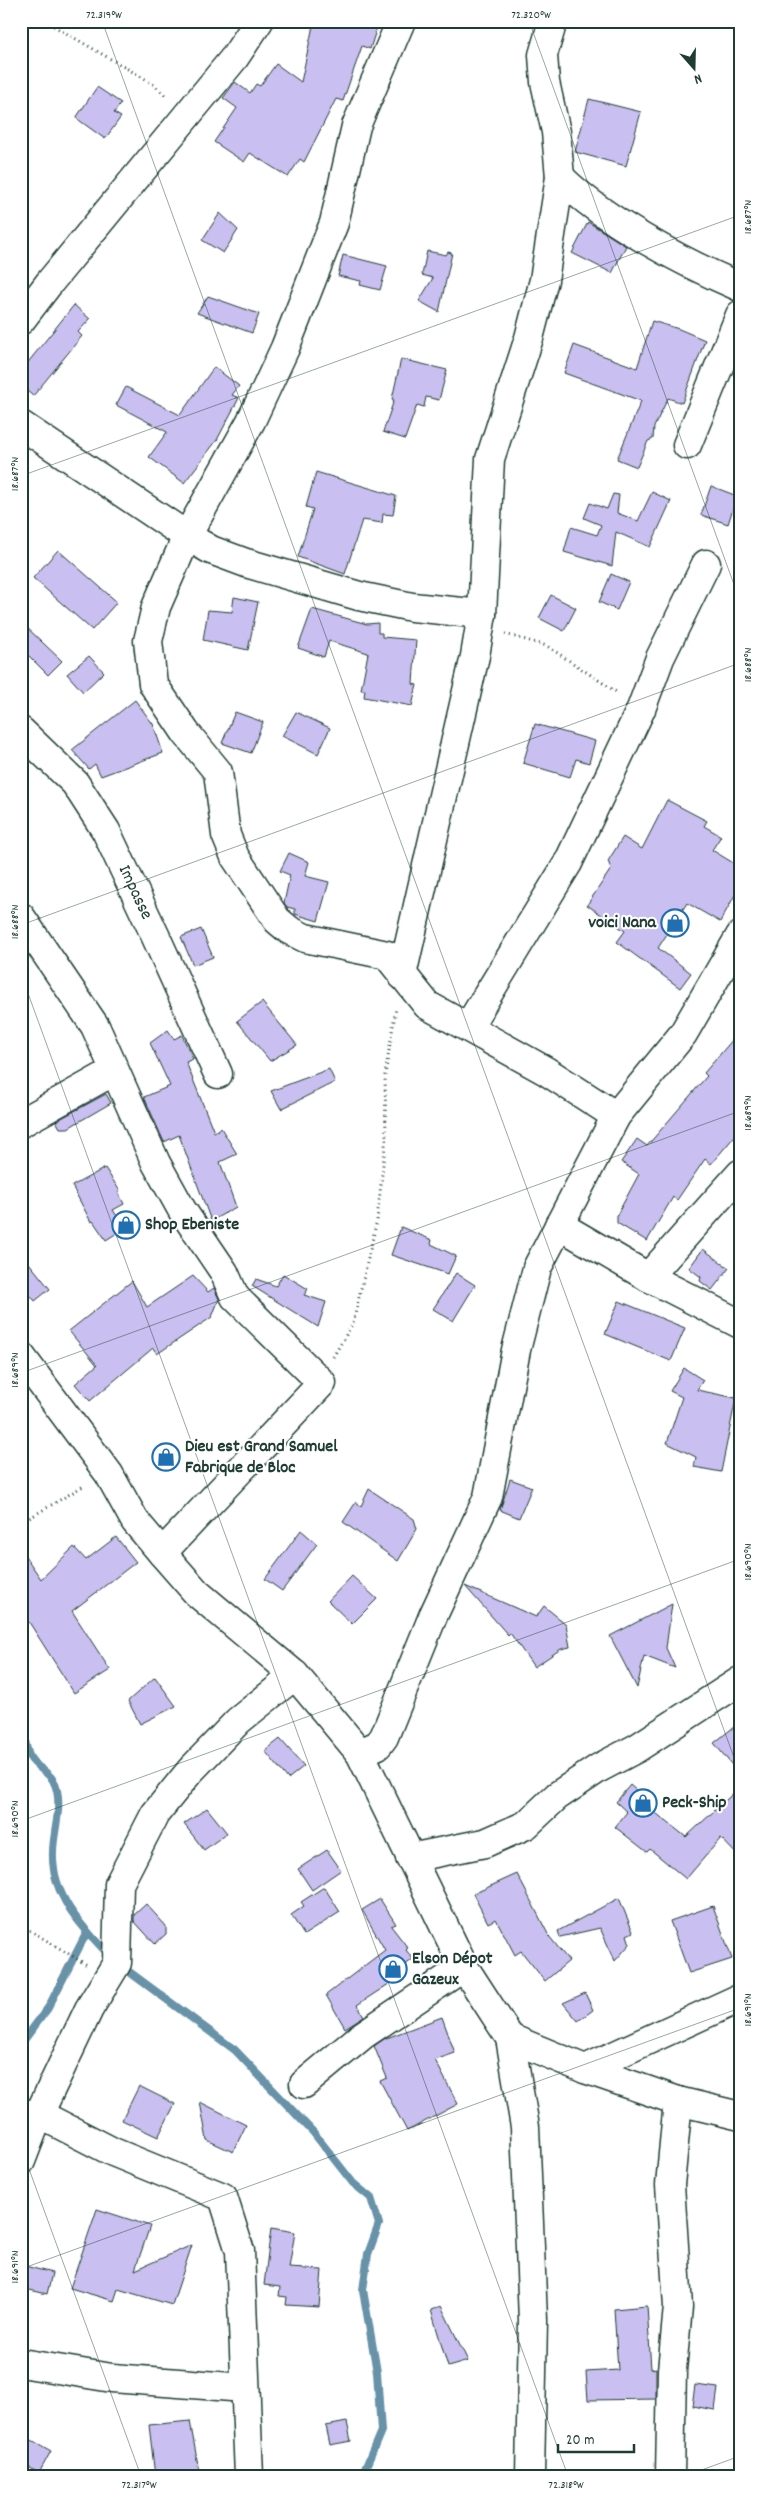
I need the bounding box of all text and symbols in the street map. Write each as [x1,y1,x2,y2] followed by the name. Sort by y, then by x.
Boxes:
[86,7,122,24] text: 72.319°W
[511,7,551,24] text: 72.320°W
[668,42,718,92] north arrow
[691,68,704,89] text: N
[740,200,757,234] text: 18.687°N
[7,457,24,491] text: 18.687°N
[740,648,757,682] text: 18.688°N
[111,861,159,924] street label: Impasse
[7,905,24,939] text: 18.688°N
[660,908,690,938] shop icon: voici Nana
[588,911,657,936] place label: voici Nana
[740,1095,757,1131] text: 18.689°N
[111,1210,141,1240] shop icon: Shop Ebeniste
[145,1213,239,1238] place label: Shop Ebeniste
[7,1352,24,1388] text: 18.689°N
[185,1435,338,1481] place label: Dieu est Grand Samuel Fabrique de Bloc
[151,1442,181,1472] shop icon: Dieu est Grand Samuel Fabrique de Bloc
[740,1543,757,1581] text: 18.690°N
[628,1788,658,1818] shop icon: Peck-Ship
[662,1791,727,1816] place label: Peck-Ship
[7,1800,24,1838] text: 18.690°N
[412,1947,493,1993] place label: Elson Dépot Gazeux
[378,1954,408,1984] shop icon: Elson Dépot Gazeux
[740,1993,757,2027] text: 18.691°N
[7,2250,24,2284] text: 18.691°N
[558,2422,635,2454] scale bar
[566,2430,594,2452] text: 20 m
[121,2477,157,2494] text: 72.317°W
[548,2477,584,2494] text: 72.318°W

